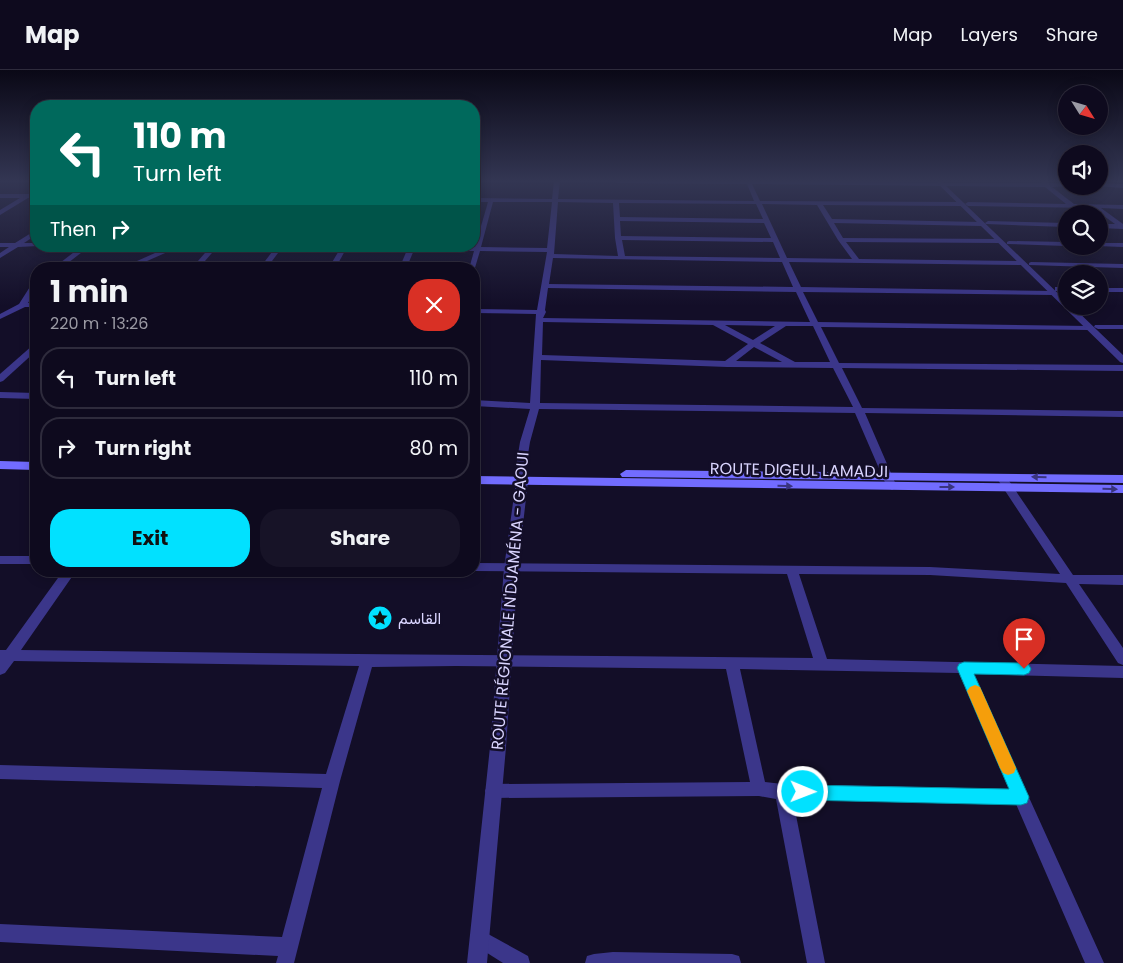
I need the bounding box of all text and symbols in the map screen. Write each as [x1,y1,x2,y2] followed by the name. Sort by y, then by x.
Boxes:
[25,18,80,51] text: Map
[893,22,933,47] text: Map
[961,22,1018,47] text: Layers
[1046,22,1098,47] text: Share
[1058,85,1108,135] north arrow
[1058,85,1108,315] map controls
[133,111,227,160] text: 110 m
[50,120,115,185] icon: left
[1058,145,1108,195] button: sound
[133,158,221,189] text: Turn left
[1058,205,1108,255] button: search
[106,215,134,243] icon: right
[50,216,96,243] text: Then
[1058,265,1108,315] button: layers
[50,270,128,313] text: 1 min
[408,279,460,331] button: close
[50,312,148,335] text: 220 m · 13:26
[52,364,80,392] icon: left
[95,365,176,392] text: Turn left
[409,365,458,392] text: 110 m
[52,434,80,462] icon: right
[95,435,191,462] text: Turn right
[409,435,458,462] text: 80 m
[486,451,534,751] street label: ROUTE RÉGIONALE N'DJAMÉNA - GAOUI
[710,457,888,483] street label: ROUTE DIGEUL LAMADJI
[1031,473,1047,481] one-way arrow
[777,482,793,490] one-way arrow
[940,483,956,491] one-way arrow
[1102,485,1118,493] one-way arrow
[50,509,250,567] button: Exit
[260,509,460,567] button: Share
[367,605,393,631] place icon: القاسم
[398,607,441,630] place label: القاسم
[1003,618,1045,669] pin
[1010,625,1038,653] icon: arrive
[776,765,828,817] position arrow

